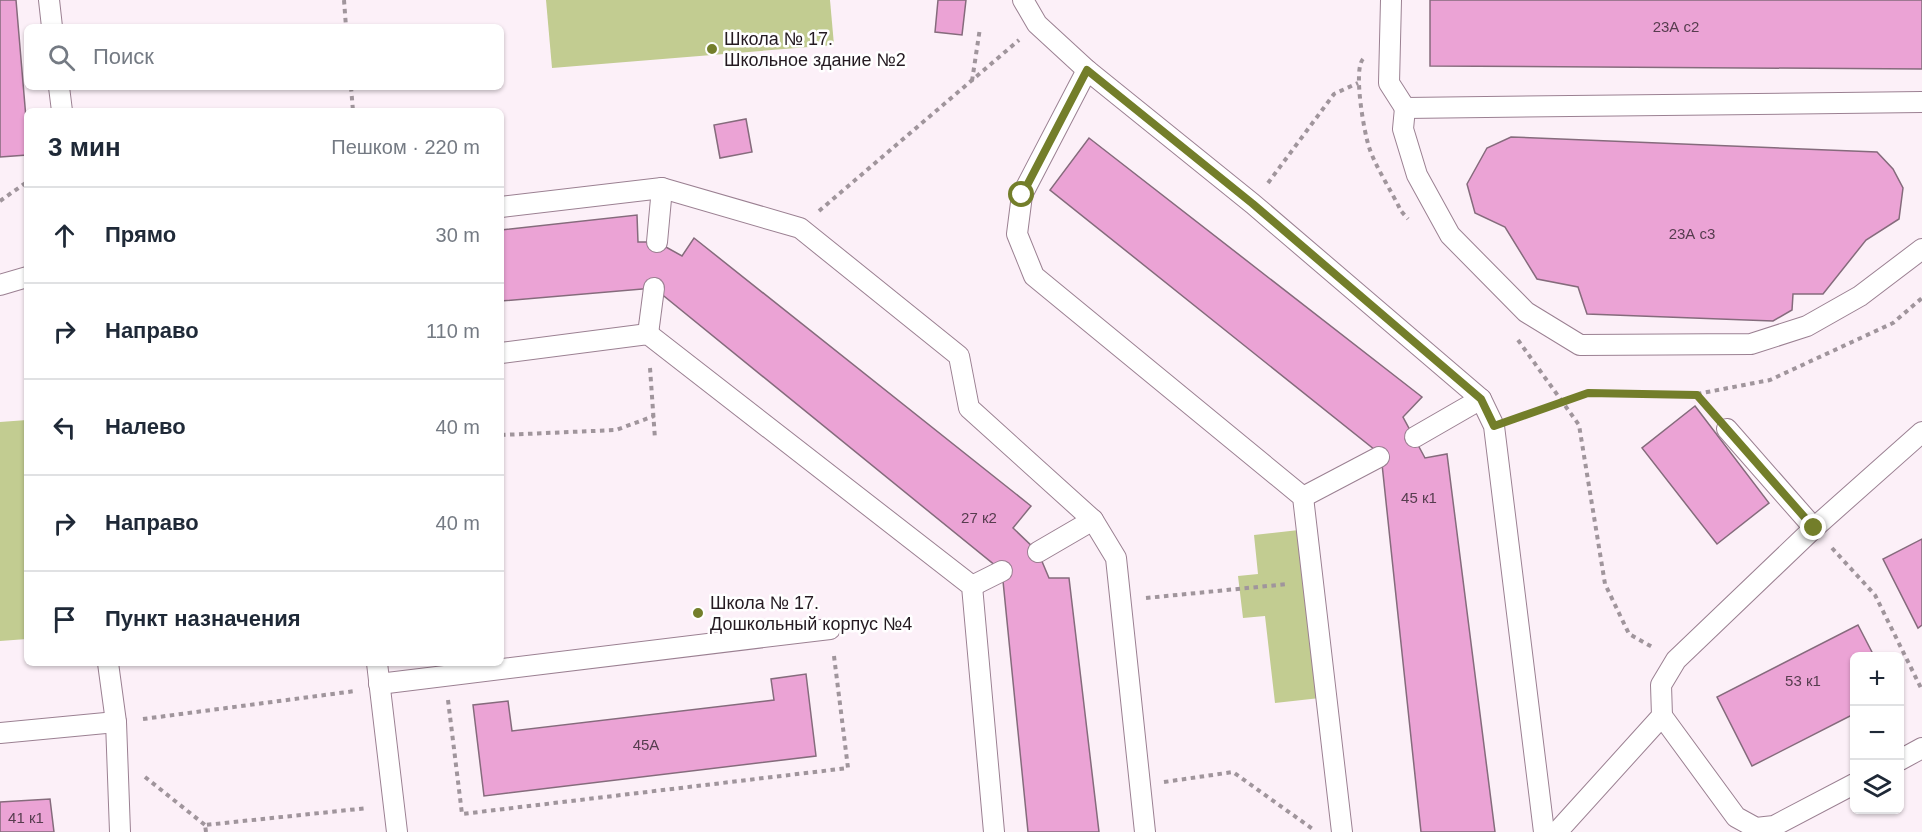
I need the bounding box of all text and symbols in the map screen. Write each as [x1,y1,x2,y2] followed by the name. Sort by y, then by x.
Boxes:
[1653,18,1699,35] house number: 23А с2
[24,24,504,90] search box
[724,29,906,70] place label: Школа № 17. Школьное здание №2
[45,41,78,74] icon: search
[705,42,719,56] marker: Школа № 17. Школьное здание №2
[93,44,154,69] text: Поиск
[48,132,121,162] text: 3 мин
[331,136,480,158] text: Пешком · 220 m
[1008,181,1034,207] route start
[48,219,81,252] icon: ahead
[105,222,176,247] text: Прямо
[436,224,480,246] text: 30 m
[1669,225,1715,242] house number: 23А с3
[48,315,81,348] icon: right
[105,318,199,343] text: Направо
[426,320,480,342] text: 110 m
[48,411,81,444] icon: left
[105,414,186,439] text: Налево
[436,416,480,438] text: 40 m
[1401,489,1437,506] house number: 45 к1
[48,507,81,540] icon: right
[961,509,997,526] house number: 27 к2
[105,510,199,535] text: Направо
[436,512,480,534] text: 40 m
[1800,514,1826,540] route end
[710,593,912,634] place label: Школа № 17. Дошкольный корпус №4
[48,603,81,636] icon: arrive
[105,606,301,631] text: Пункт назначения
[691,606,705,620] marker: Школа № 17. Дошкольный корпус №4
[1850,652,1904,814] map controls
[1850,652,1904,706] button: +
[1785,672,1821,689] house number: 53 к1
[1850,706,1904,760] button: −
[633,736,659,753] house number: 45А
[1850,760,1904,814] button: layers
[8,809,44,826] house number: 41 к1

